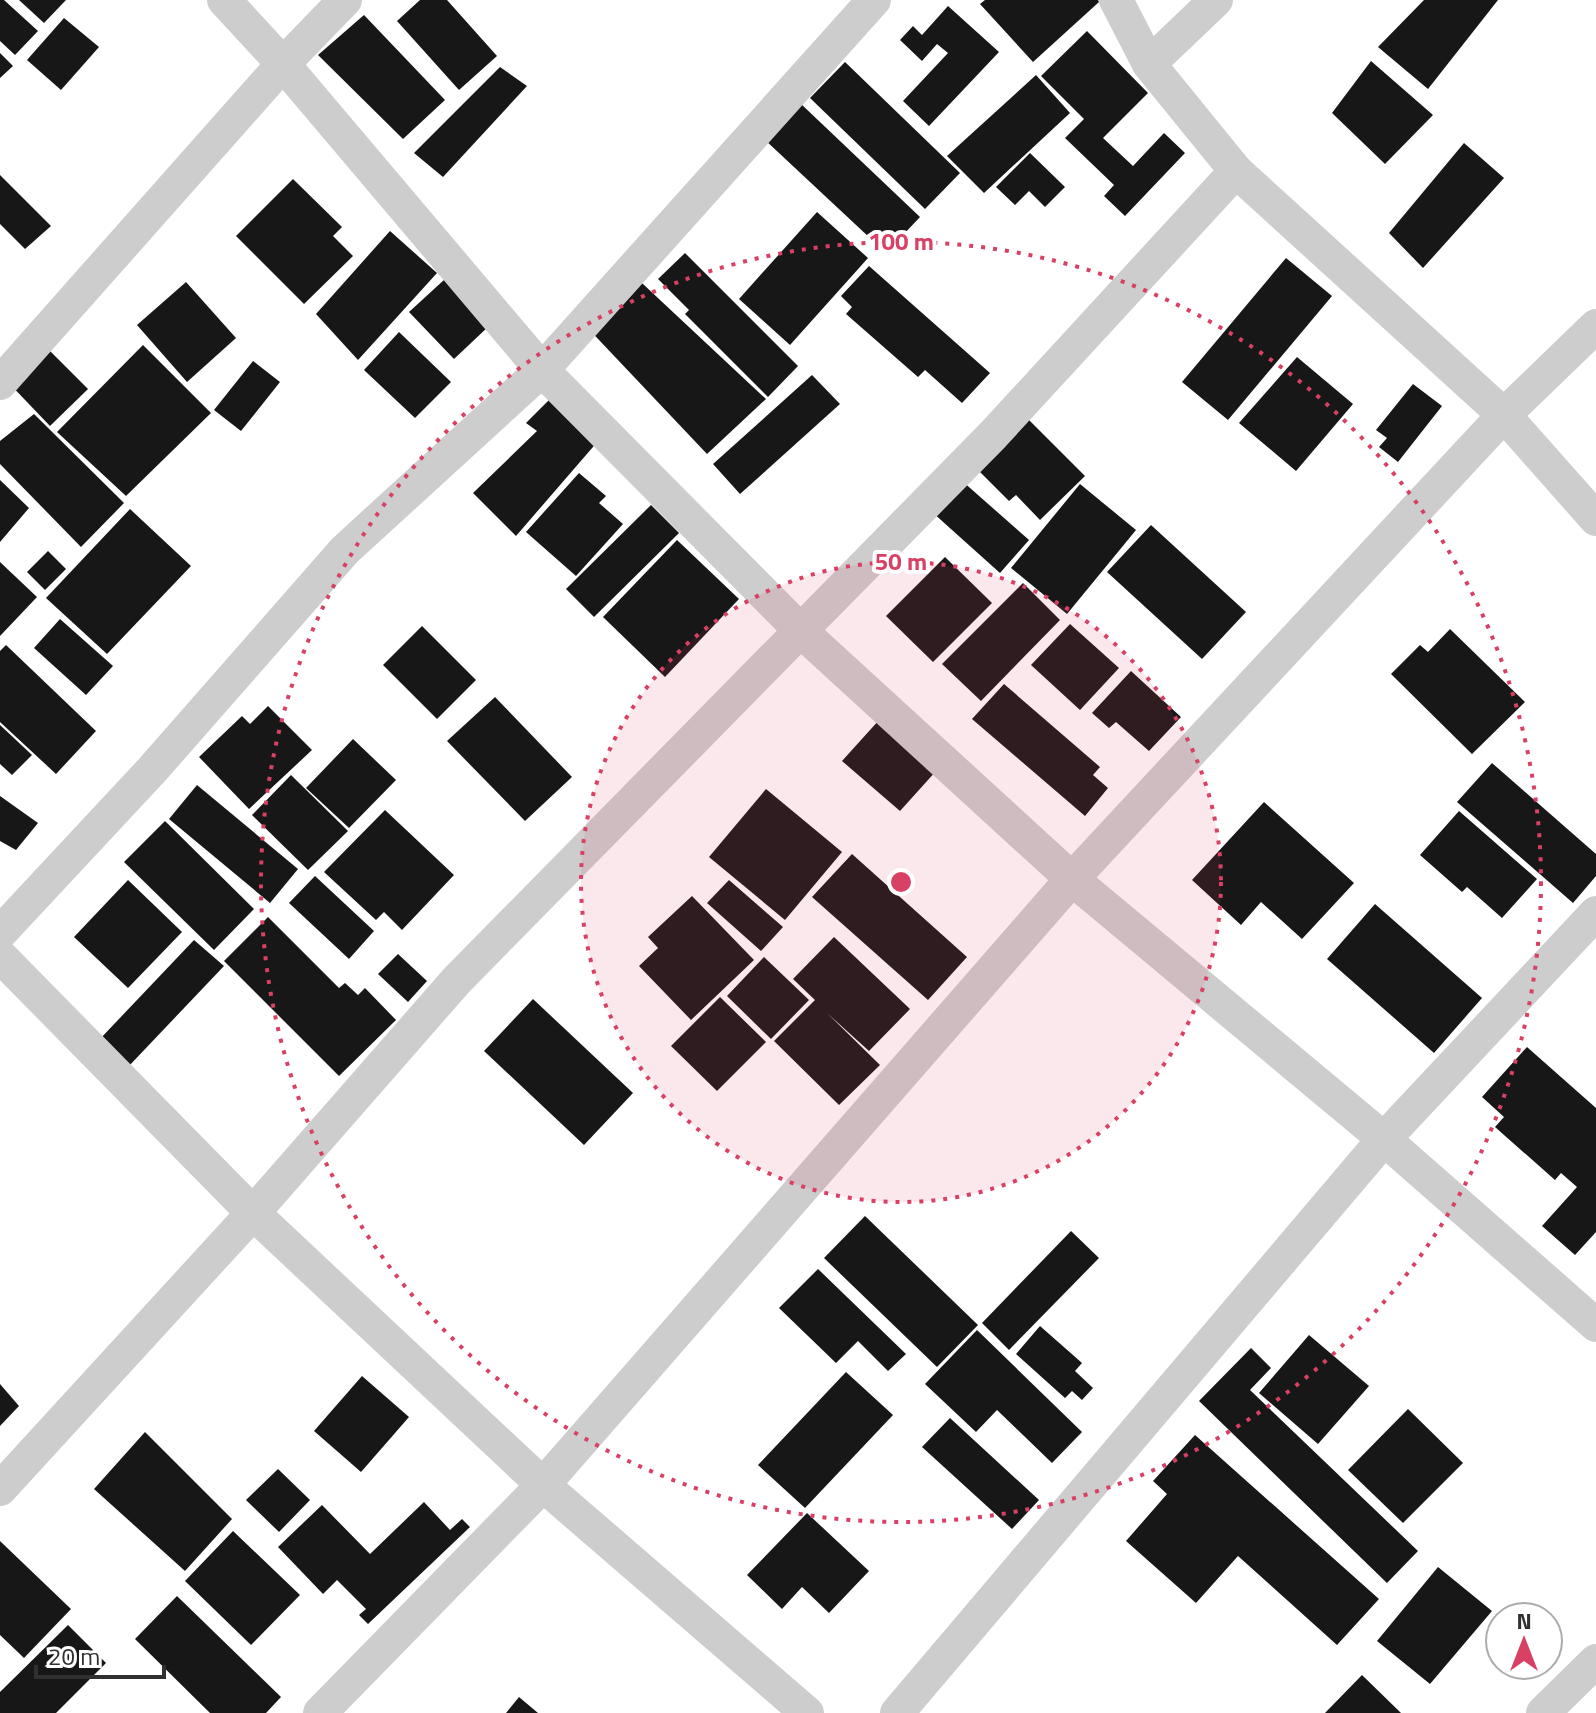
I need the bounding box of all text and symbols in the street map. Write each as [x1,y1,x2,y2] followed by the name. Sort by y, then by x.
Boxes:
[868,223,934,259] text: 100 m
[875,543,927,579] text: 50 m
[887,868,915,896] centre of rings
[1484,1601,1564,1681] north arrow
[1516,1604,1532,1638] text: N
[36,1629,164,1679] scale bar
[48,1638,100,1674] text: 20 m

